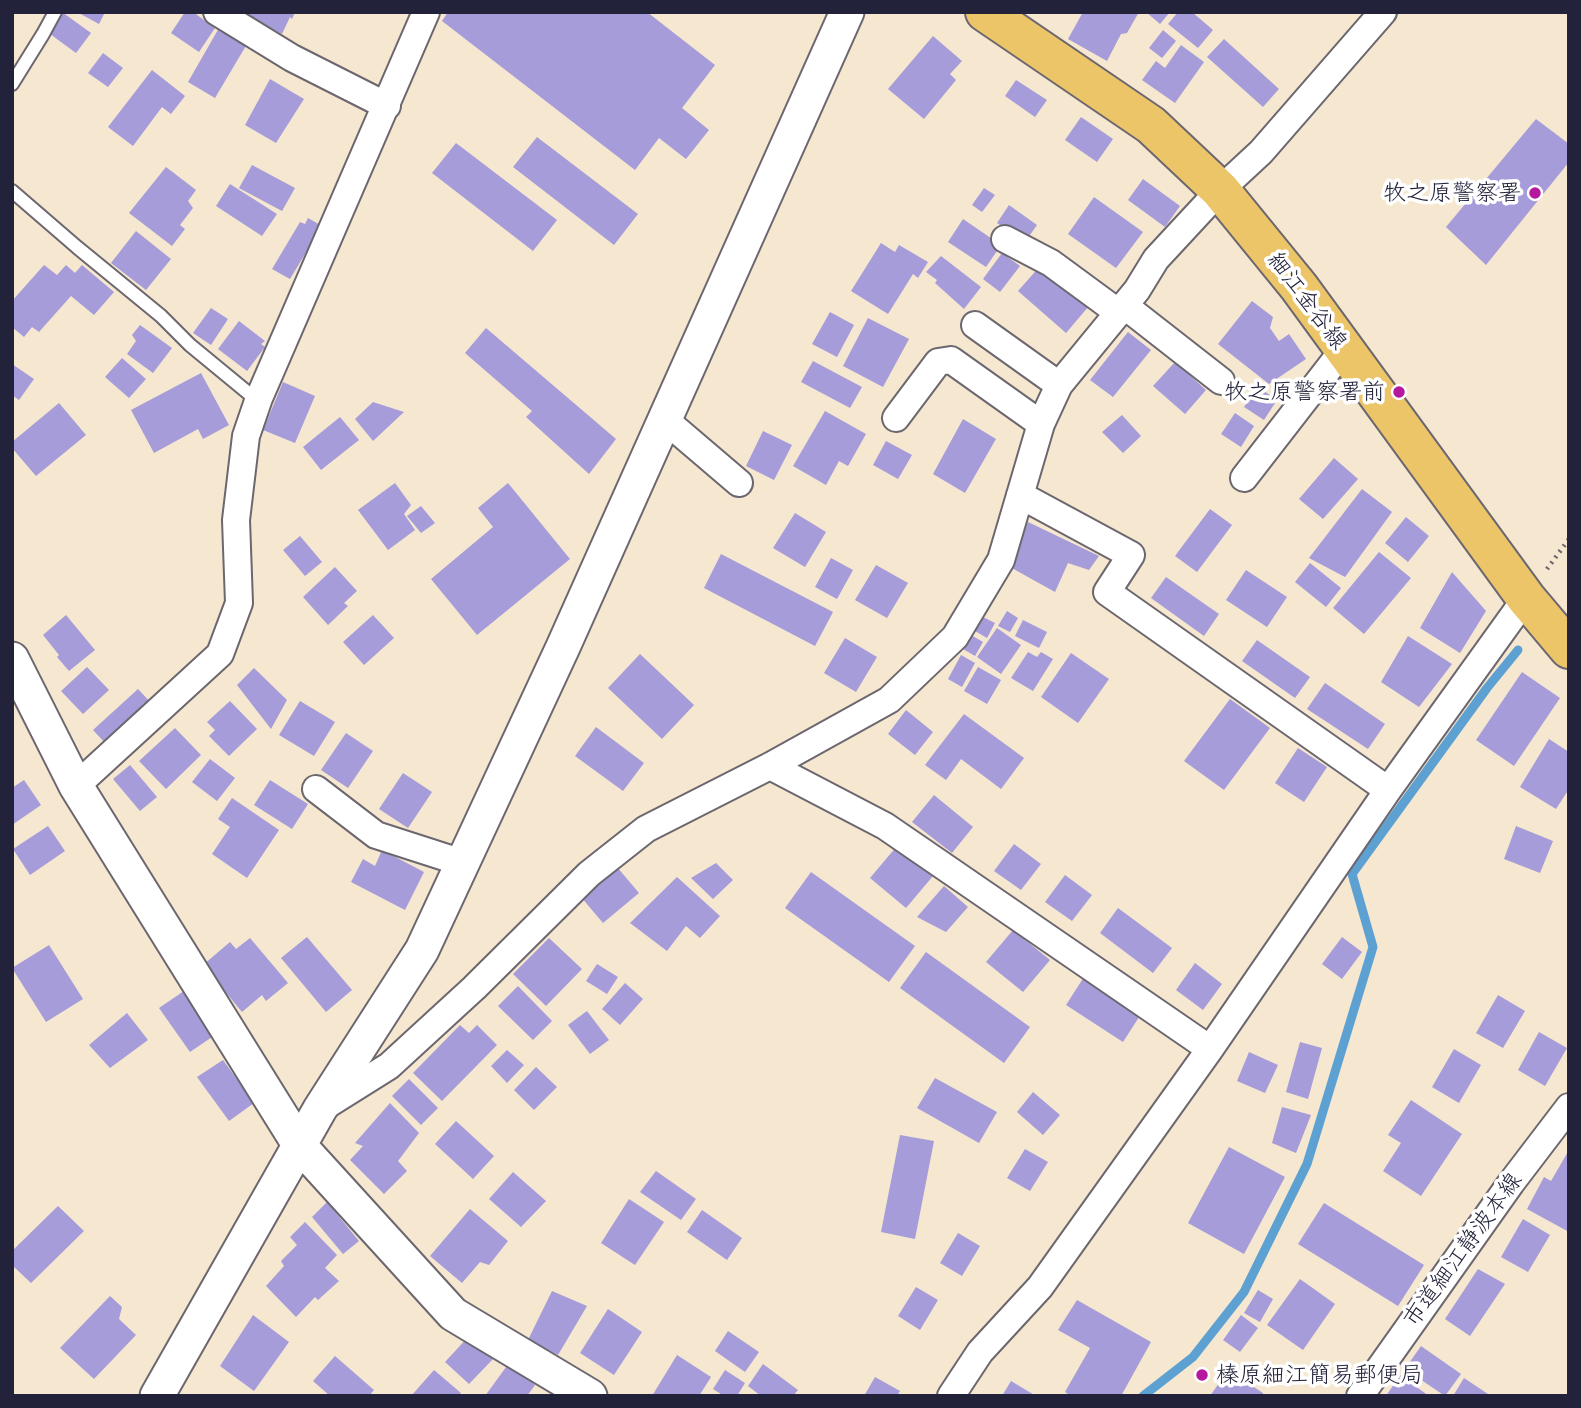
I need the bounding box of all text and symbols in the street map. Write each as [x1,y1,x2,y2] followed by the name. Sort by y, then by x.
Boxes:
[1383,179,1521,207] place label: 牧之原警察署
[1527,185,1543,201] marker: 牧之原警察署
[1261,247,1353,355] street label: 細江金谷線
[1224,378,1385,406] place label: 牧之原警察署前
[1391,384,1407,400] marker: 牧之原警察署前
[1398,1167,1528,1333] street label: 市道細江静波本線
[1216,1361,1423,1389] place label: 榛原細江簡易郵便局
[1194,1367,1210,1383] marker: 榛原細江簡易郵便局

